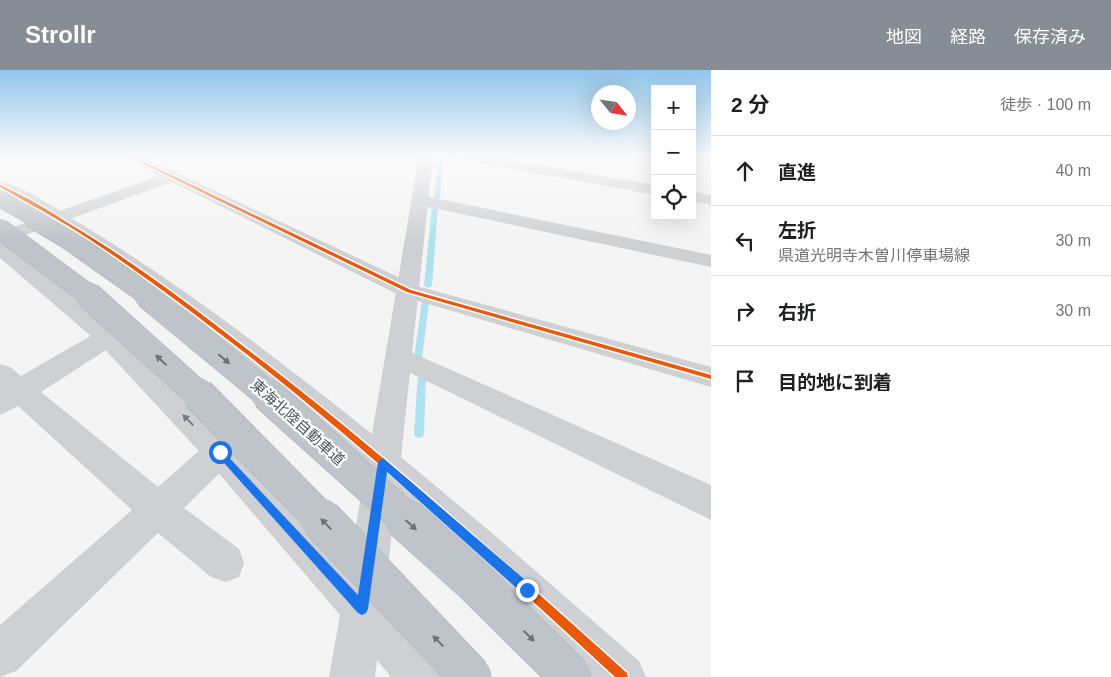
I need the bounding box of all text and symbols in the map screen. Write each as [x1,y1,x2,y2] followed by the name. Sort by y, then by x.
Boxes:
[25,21,96,48] text: Strollr
[886,27,922,47] text: 地図
[950,27,986,47] text: 経路
[1014,27,1086,47] text: 保存済み
[591,85,636,130] north arrow
[651,85,696,220] map controls
[651,85,696,130] button: +
[731,93,770,116] text: 2 分
[1000,96,1091,113] text: 徒歩 · 100 m
[651,130,696,175] button: −
[731,157,759,185] icon: ahead
[778,162,816,183] text: 直進
[1055,162,1091,179] text: 40 m
[651,175,696,220] button: locate
[778,220,816,241] text: 左折
[731,227,759,255] icon: left
[1055,232,1091,249] text: 30 m
[778,247,970,264] text: 県道光明寺木曽川停車場線
[731,297,759,325] icon: right
[778,302,816,323] text: 右折
[1055,302,1091,319] text: 30 m
[218,353,231,364] one-way arrow
[155,354,167,366] one-way arrow
[731,367,759,395] icon: arrive
[778,372,892,393] text: 目的地に到着
[248,376,348,468] street label: 東海北陸自動車道
[183,414,195,426] one-way arrow
[209,441,232,464] route start
[320,518,332,530] one-way arrow
[405,519,418,530] one-way arrow
[516,579,539,602] route end
[523,630,535,642] one-way arrow
[432,635,444,647] one-way arrow

